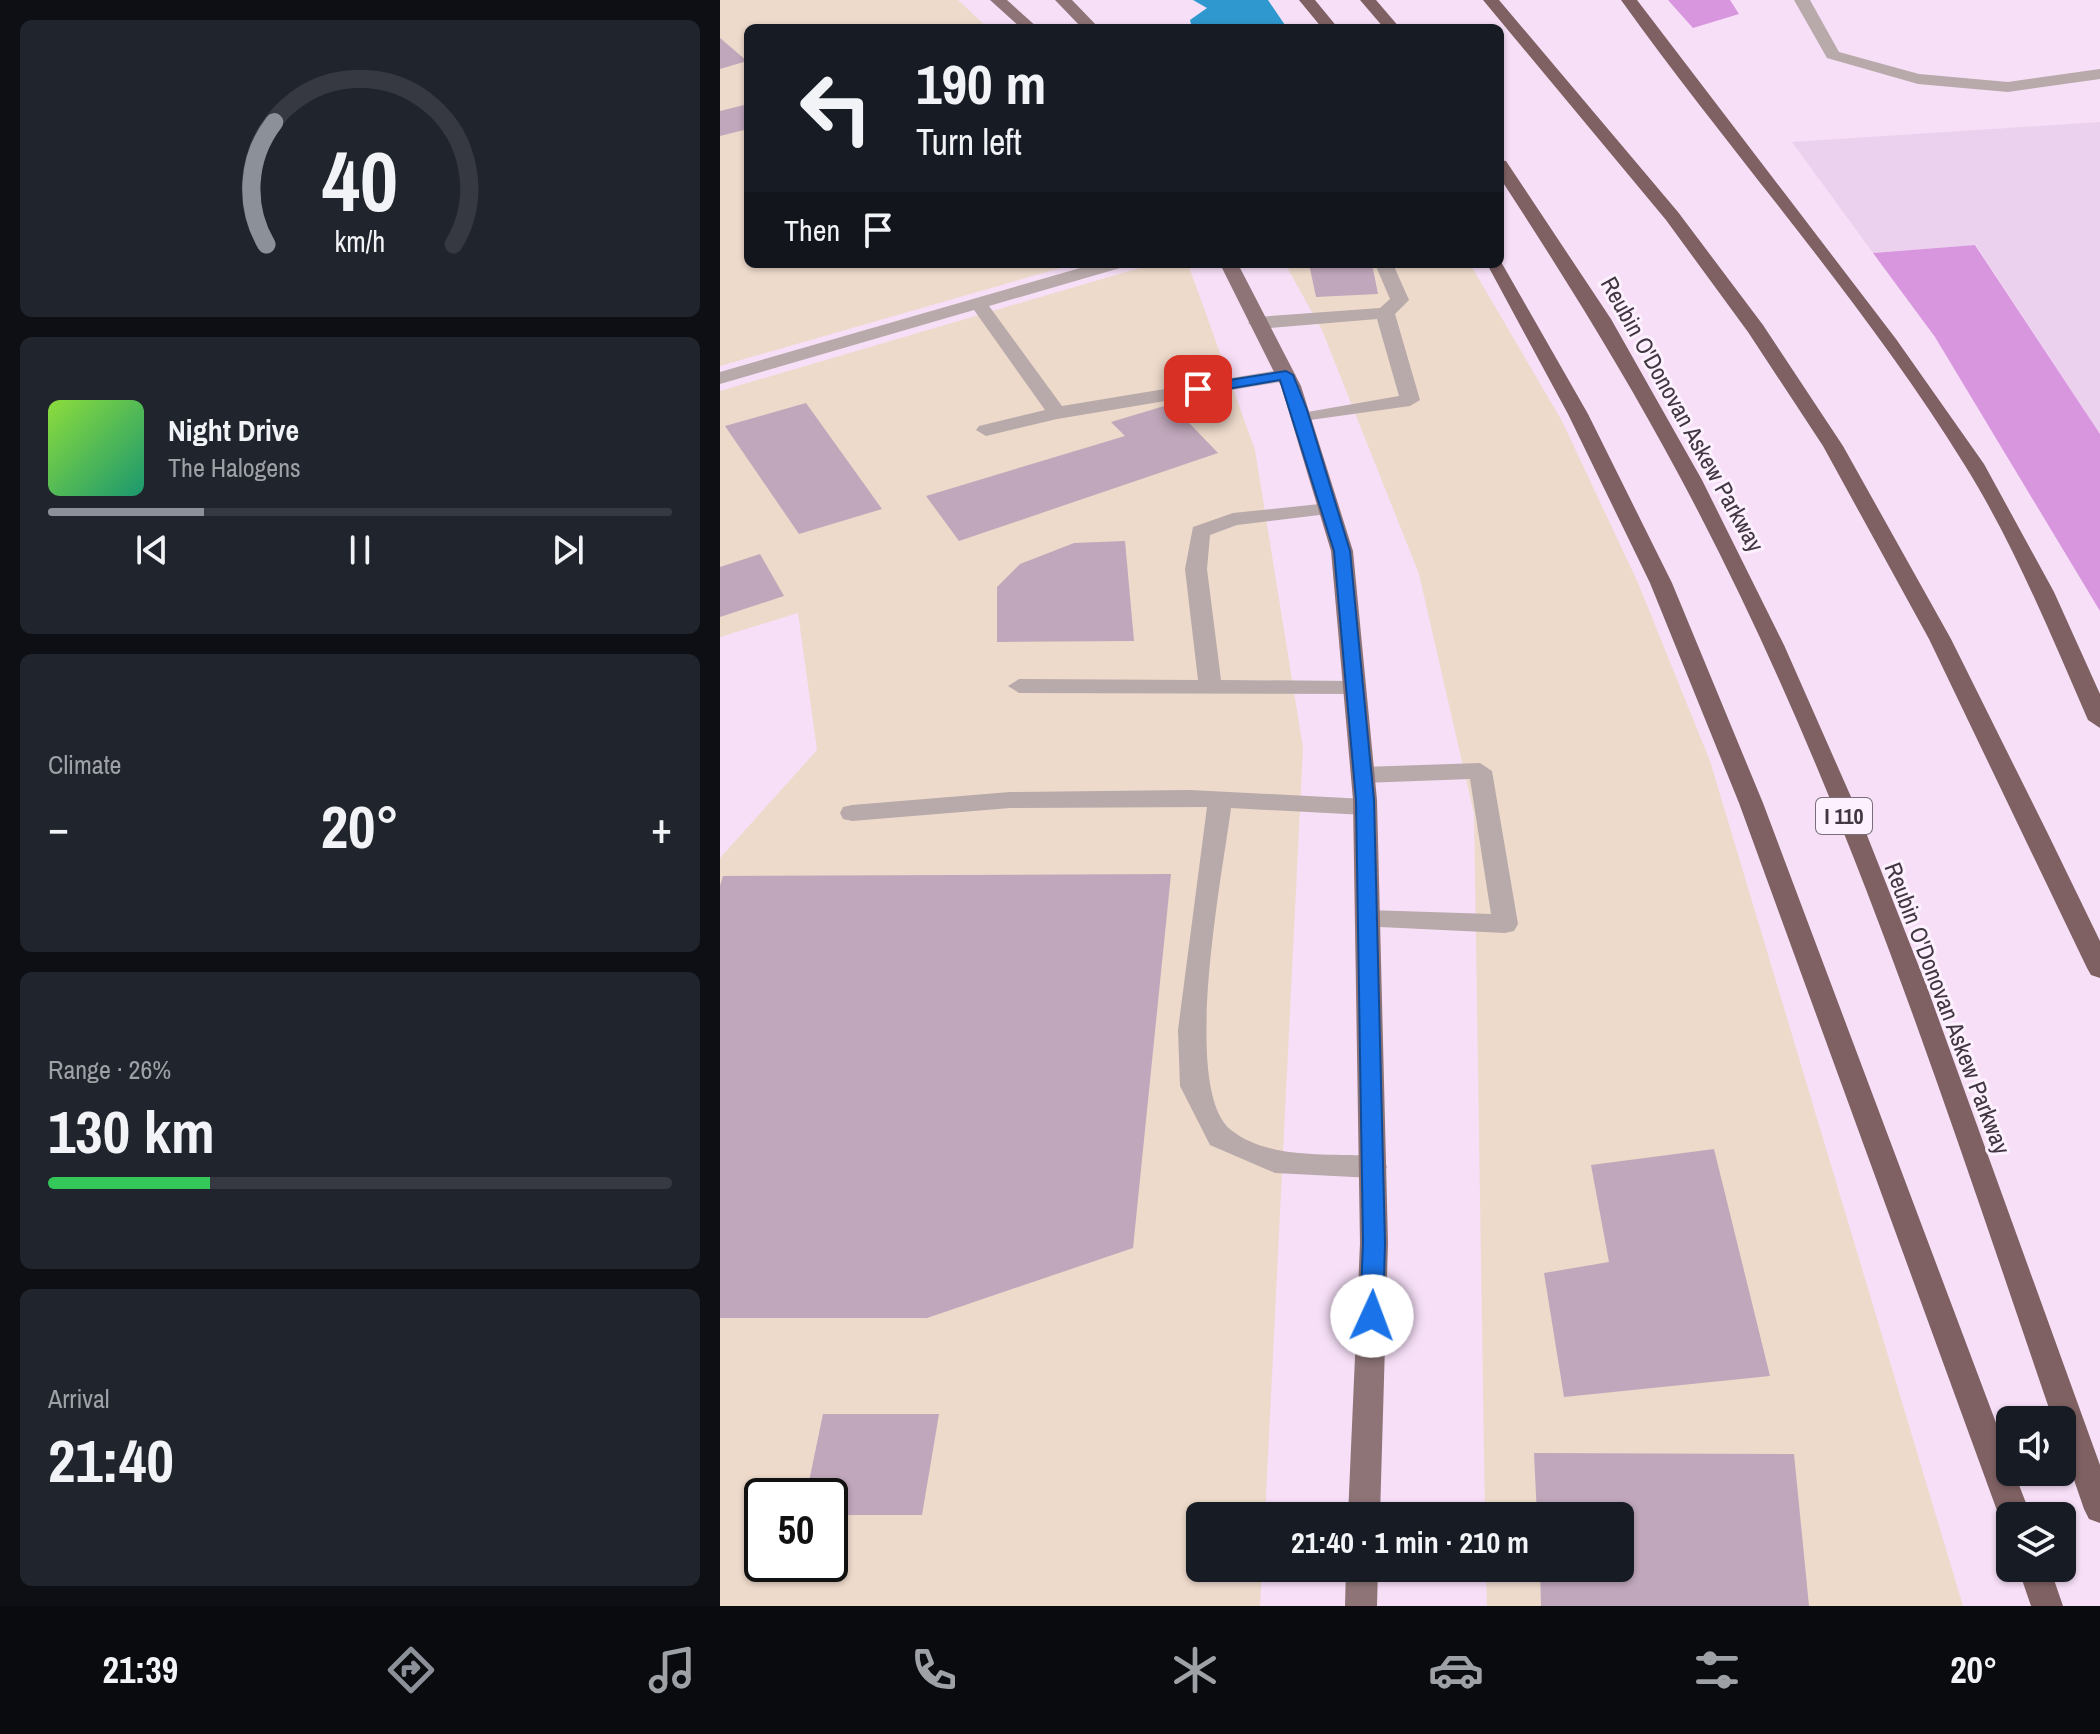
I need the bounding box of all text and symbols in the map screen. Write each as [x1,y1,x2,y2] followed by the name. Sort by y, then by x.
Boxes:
[916,46,1046,121] text: 190 m
[784,56,888,160] icon: left
[916,118,1022,166] text: Turn left
[322,124,398,236] text: 40
[856,208,900,252] icon: arrive
[784,210,840,250] text: Then
[335,222,385,261] text: km/h
[1594,271,1772,557] street label: Reubin O'Donovan Askew Parkway
[1164,355,1232,423] pin
[1176,367,1220,411] icon: arrive
[168,410,299,450] text: Night Drive
[168,450,301,485] text: The Halogens
[130,528,174,572] icon: previous
[338,528,382,572] icon: pause
[546,528,590,572] icon: next
[48,747,121,782] text: Climate
[321,786,399,867] text: 20°
[48,797,69,857] text: −
[651,797,672,857] text: +
[1816,798,1872,834] road number: I 110
[1878,858,2019,1159] street label: Reubin O'Donovan Askew Parkway
[48,1052,171,1087] text: Range · 26%
[48,1091,215,1172] text: 130 km
[1330,1274,1414,1358] position arrow
[48,1381,110,1416] text: Arrival
[1996,1406,2076,1582] map controls
[1996,1406,2076,1486] button: sound
[48,1420,174,1501] text: 21:40
[744,1478,848,1582] speed limit sign: 50
[1996,1502,2076,1582] button: layers
[1291,1522,1529,1562] text: 21:40 · 1 min · 210 m
[383,1642,439,1698] icon: directions
[644,1642,700,1698] icon: music
[906,1642,962,1698] icon: phone
[1167,1642,1223,1698] icon: climate
[1428,1642,1484,1698] icon: car
[1689,1642,1745,1698] icon: filters
[103,1646,178,1694] text: 21:39
[1950,1646,1997,1694] text: 20°

